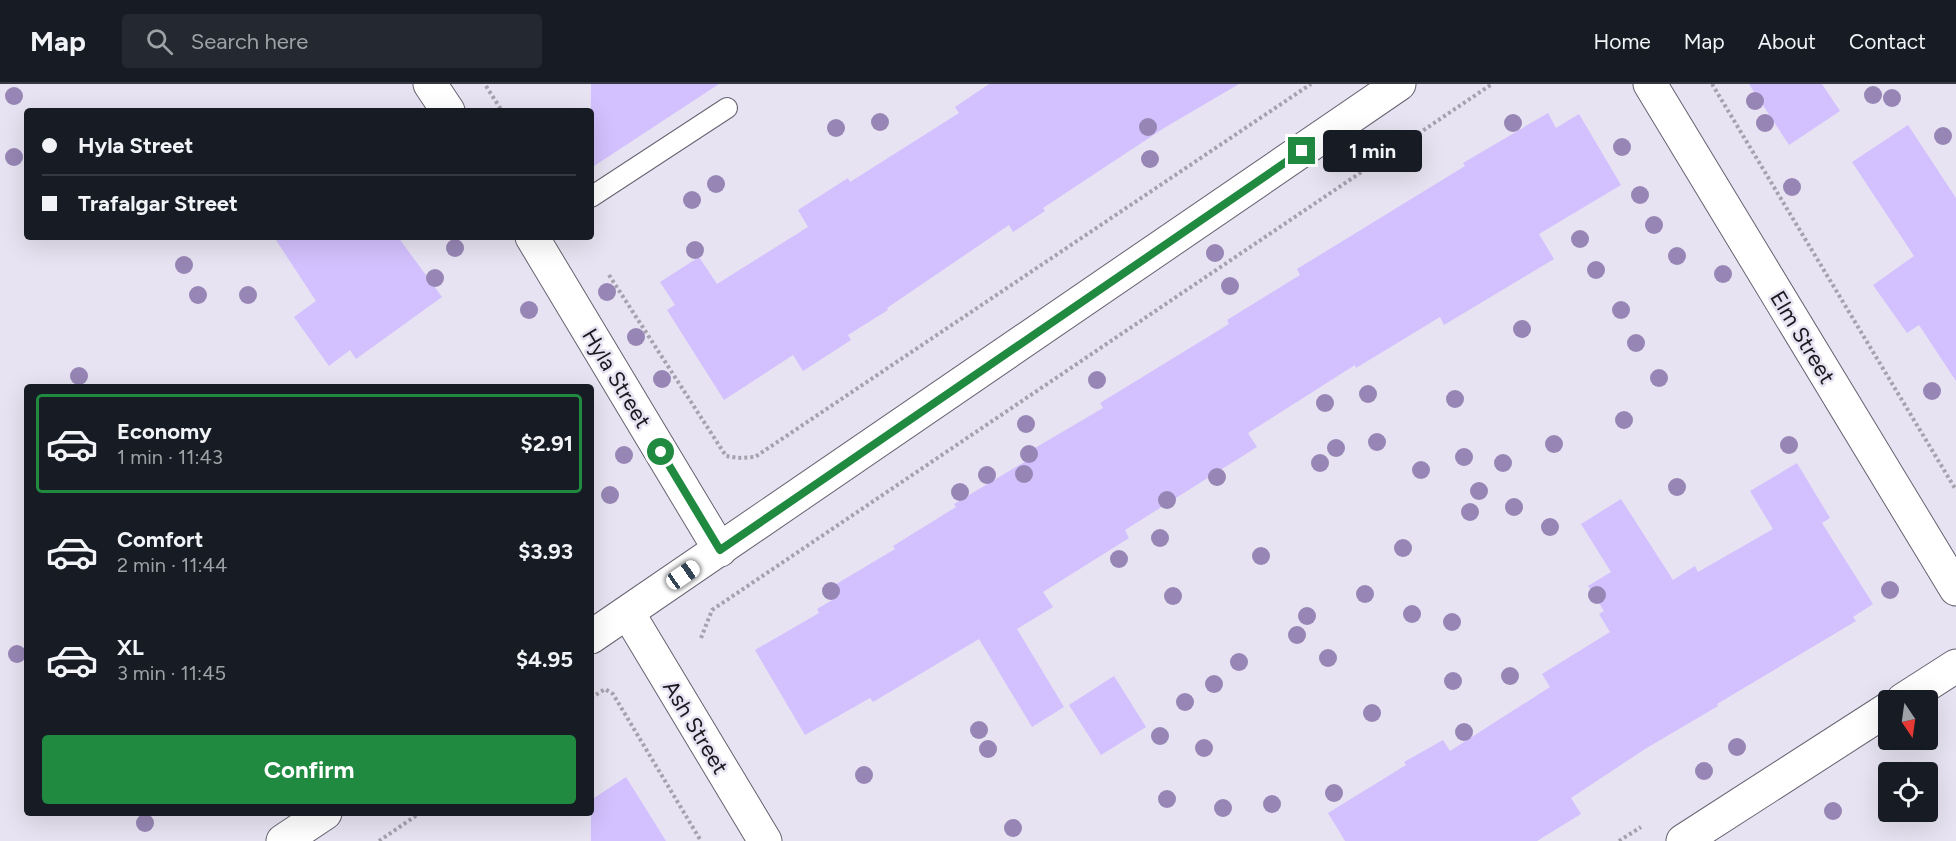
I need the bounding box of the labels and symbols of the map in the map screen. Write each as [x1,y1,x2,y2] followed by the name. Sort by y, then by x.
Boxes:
[1323,130,1422,172] callout: 1 min
[1288,137,1315,164] route end
[1764,286,1841,389] street label: Elm Street
[576,324,657,433] street label: Hyla Street
[647,438,674,465] route start
[663,557,703,593] car
[657,676,734,779] street label: Ash Street
[1878,690,1938,750] north arrow

